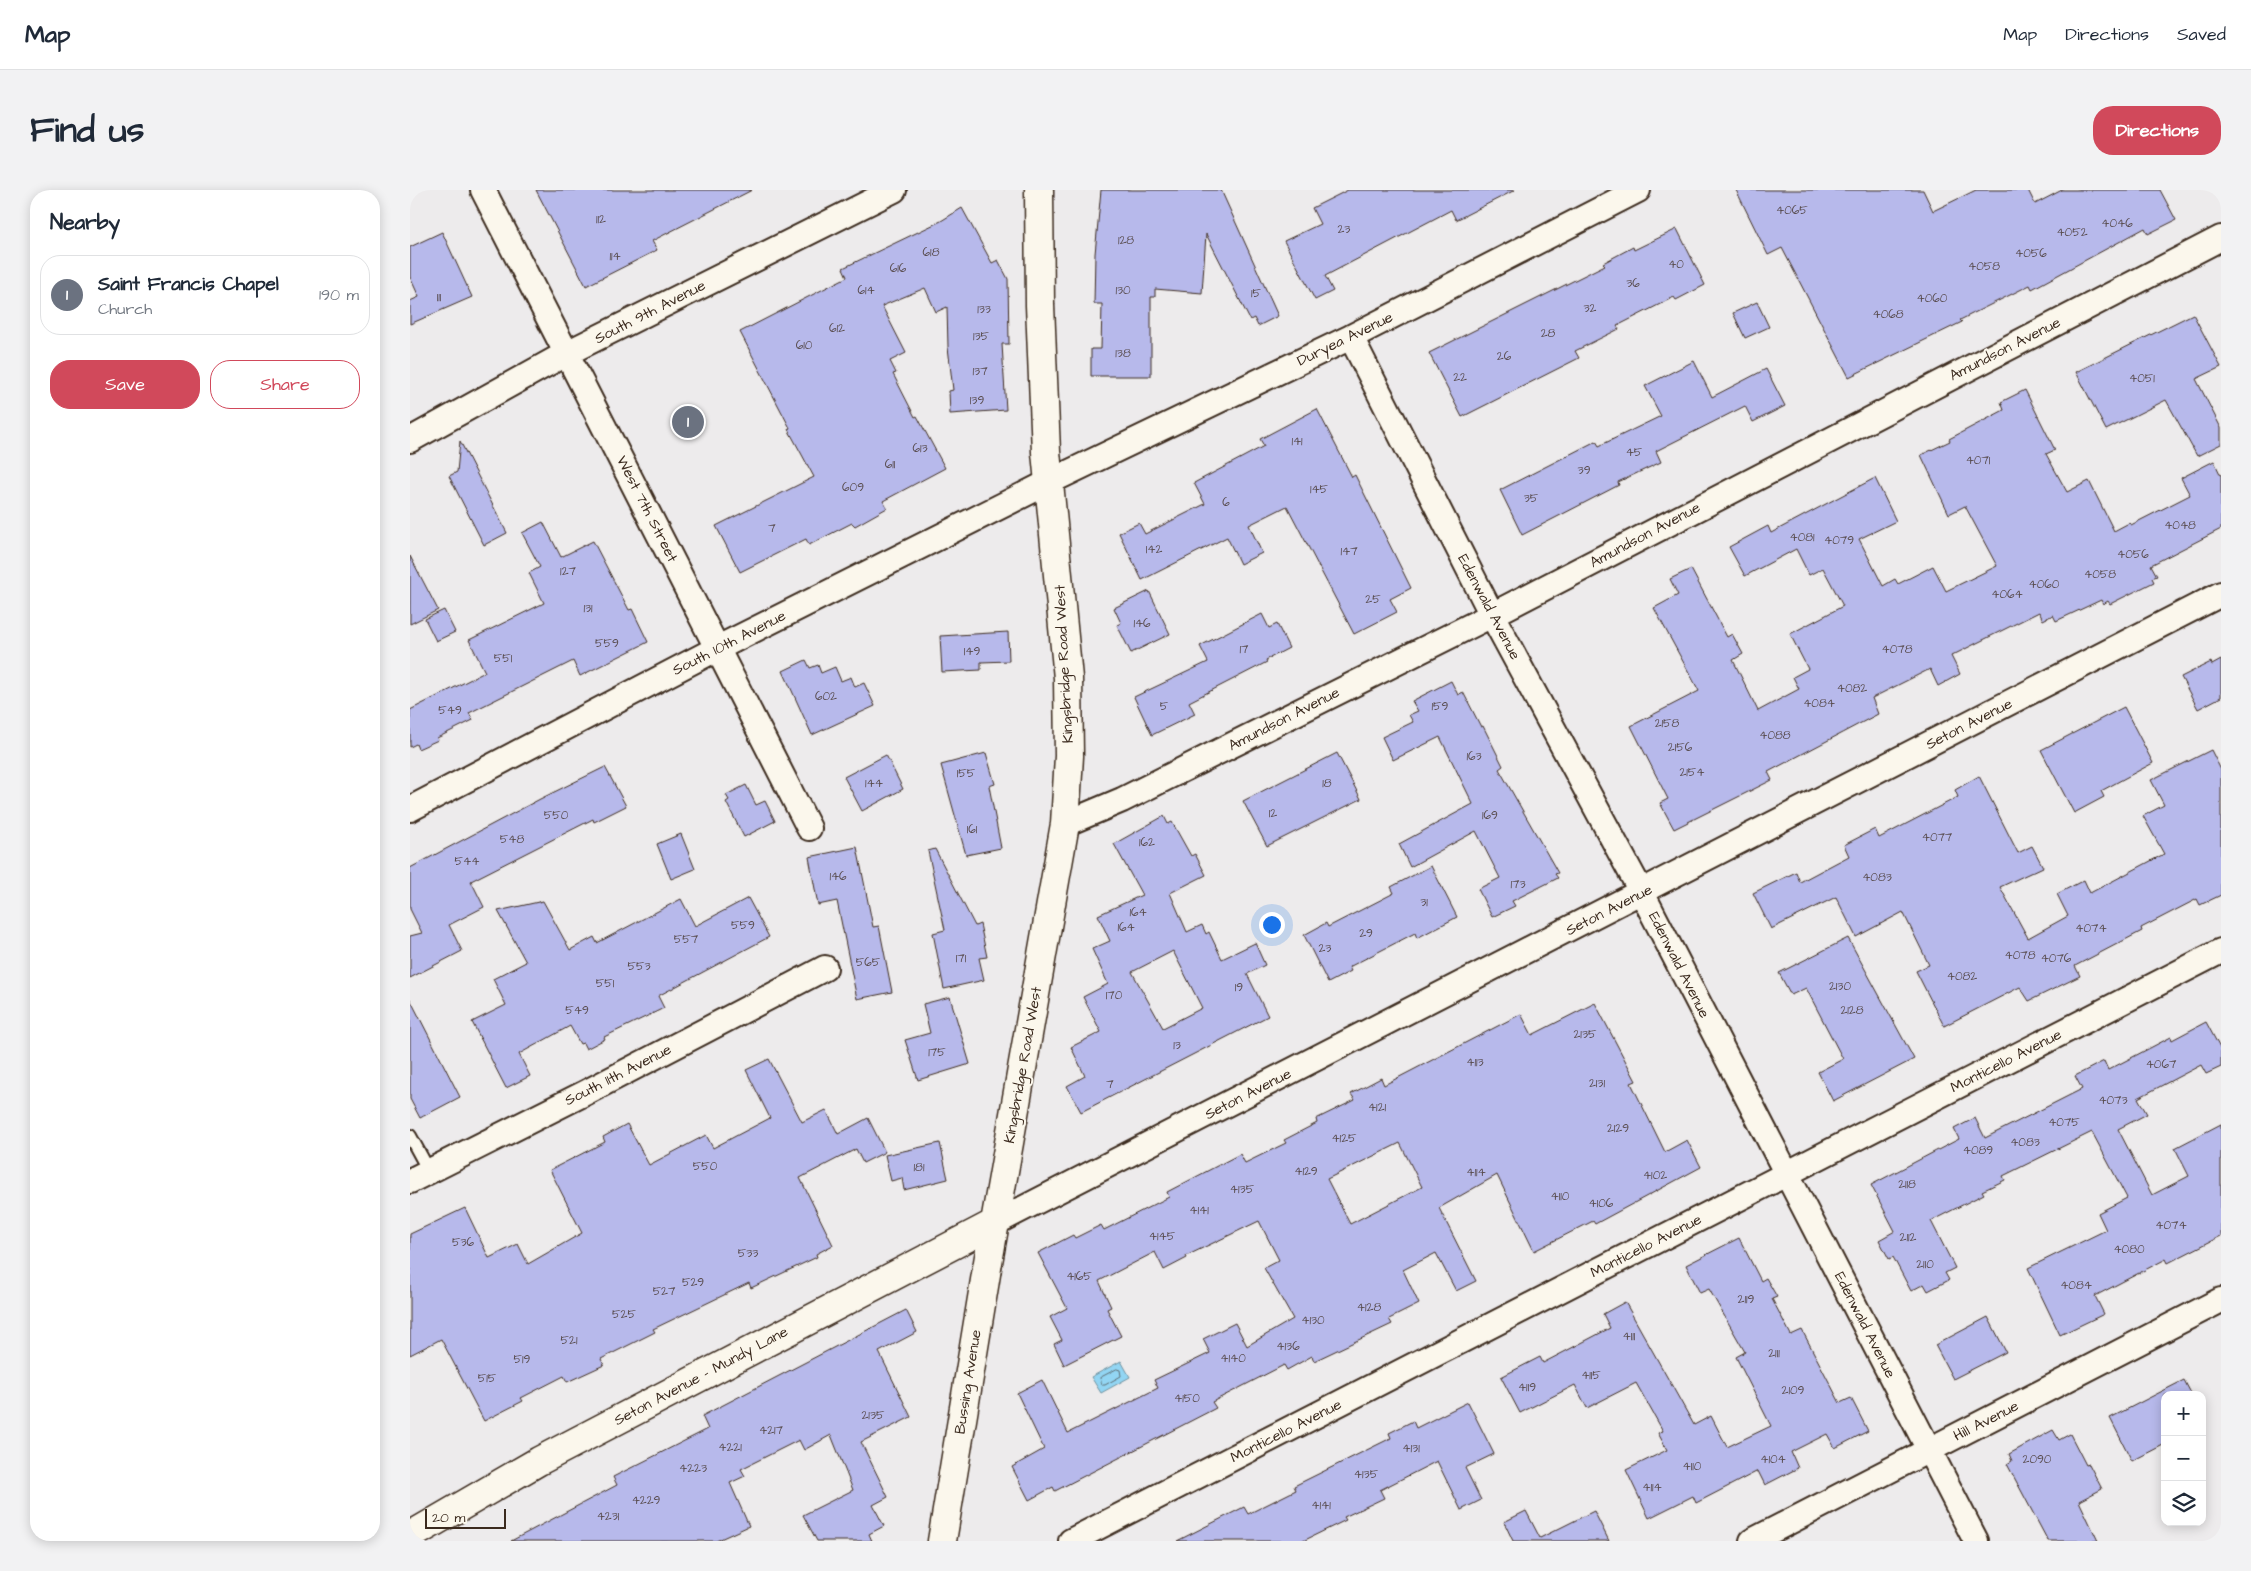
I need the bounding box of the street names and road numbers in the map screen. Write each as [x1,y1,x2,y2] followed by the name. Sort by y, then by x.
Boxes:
[591,275,709,349] street label: South 9th Avenue
[1294,307,1397,372] street label: Duryea Avenue
[1946,312,2064,386] street label: Amundson Avenue
[611,452,683,566] street label: West 7th Street
[1586,497,1704,573] street label: Amundson Avenue
[1452,551,1526,663] street label: Edenwald Avenue
[1049,584,1080,744] street label: Kingsbridge Road West
[669,605,789,681] street label: South 10th Avenue
[1225,682,1343,756] street label: Amundson Avenue
[1922,693,2016,755] street label: Seton Avenue
[1562,879,1656,941] street label: Seton Avenue
[1643,908,1715,1022] street label: Edenwald Avenue
[999,985,1048,1145] street label: Kingsbridge Road West
[1947,1024,2065,1098] street label: Monticello Avenue
[561,1039,675,1111] street label: South 11th Avenue
[1201,1063,1295,1125] street label: Seton Avenue
[1587,1209,1705,1283] street label: Monticello Avenue
[1829,1268,1901,1382] street label: Edenwald Avenue
[610,1321,792,1432] street label: Seton Avenue - Mundy Lane
[949,1328,988,1436] street label: Bussing Avenue
[1227,1394,1345,1468] street label: Monticello Avenue
[1950,1396,2022,1446] street label: Hill Avenue

